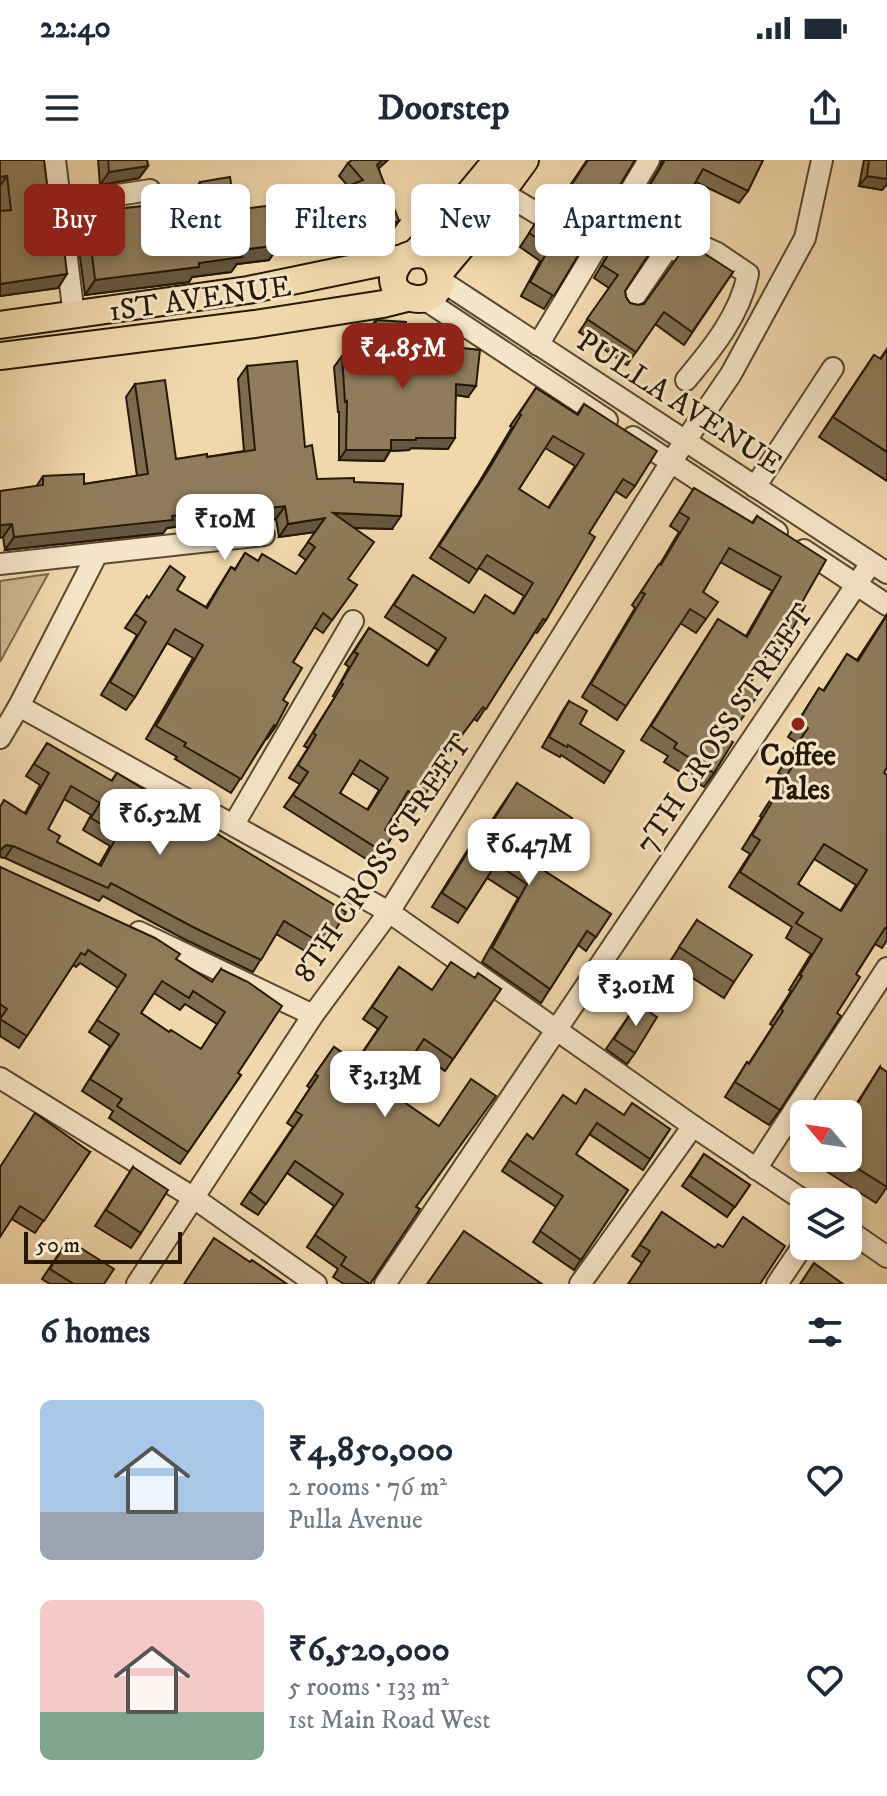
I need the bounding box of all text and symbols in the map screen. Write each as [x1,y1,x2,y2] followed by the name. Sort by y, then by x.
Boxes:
[40,10,111,47] text: 22:40
[40,86,84,130] icon: menu
[378,86,509,131] text: Doorstep
[803,86,847,130] icon: share
[24,184,125,256] chip: Buy
[141,184,250,256] chip: Rent
[266,184,395,256] chip: Filters
[411,184,519,256] chip: New
[535,184,710,256] chip: Apartment
[107,268,294,331] street label: 1ST AVENUE
[338,323,468,391] pin: ₹4.85M
[570,323,789,483] street label: PULLA AVENUE
[360,332,446,365] text: ₹4.85M
[178,494,272,562] pin: ₹10M
[194,503,256,536] text: ₹10M
[628,597,823,860] street label: 7TH CROSS STREET
[789,715,807,733] marker: Coffee Tales
[286,727,480,990] street label: 8TH CROSS STREET
[760,738,837,809] place label: Coffee Tales
[95,789,225,857] pin: ₹6.52M
[118,798,202,831] text: ₹6.52M
[464,819,594,887] pin: ₹6.47M
[486,828,572,861] text: ₹6.47M
[571,960,701,1028] pin: ₹3.01M
[597,969,675,1002] text: ₹3.01M
[320,1051,450,1119] pin: ₹3.13M
[348,1060,422,1093] text: ₹3.13M
[790,1100,862,1172] north arrow
[790,1100,862,1260] map controls
[790,1188,862,1260] button: layers
[24,1228,182,1264] scale bar
[36,1232,80,1259] text: 50 m
[803,1310,847,1354] icon: filters
[40,1311,150,1353] text: 6 homes
[288,1429,453,1471] text: ₹4,850,000
[104,1432,200,1528] icon: home
[803,1458,847,1502] icon: heart
[288,1471,447,1504] text: 2 rooms · 76 m²
[288,1504,423,1537] text: Pulla Avenue
[288,1629,450,1671] text: ₹6,520,000
[104,1632,200,1728] icon: home
[803,1658,847,1702] icon: heart
[288,1671,449,1704] text: 5 rooms · 133 m²
[288,1704,491,1737] text: 1st Main Road West

